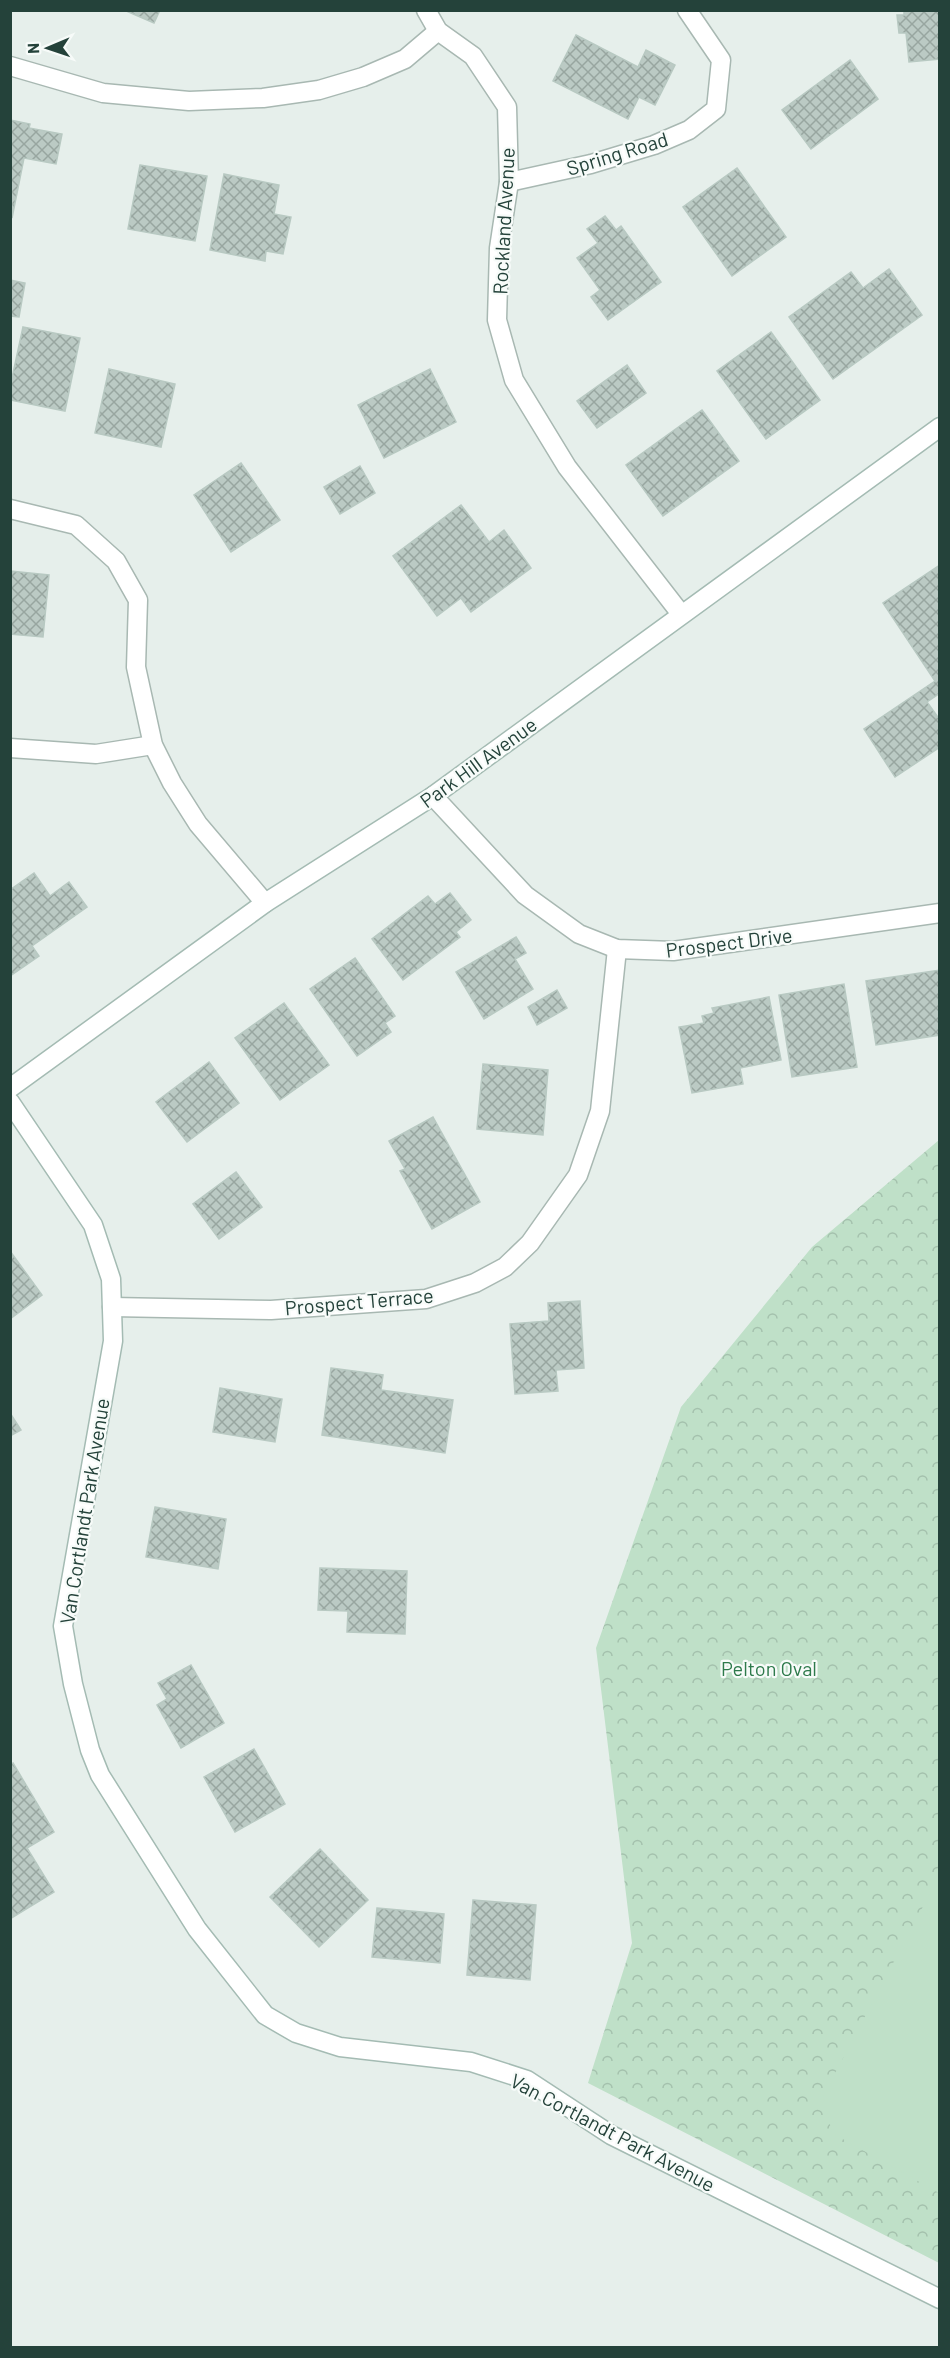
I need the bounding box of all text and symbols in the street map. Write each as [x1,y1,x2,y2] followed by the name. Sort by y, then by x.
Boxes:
[18,18,78,78] north arrow
[23,43,42,54] text: N
[563,126,671,180] street label: Spring Road
[487,147,519,295] street label: Rockland Avenue
[415,712,541,812] street label: Park Hill Avenue
[664,922,794,962] street label: Prospect Drive
[284,1283,434,1319] street label: Prospect Terrace
[54,1396,114,1626] street label: Van Cortlandt Park Avenue
[721,1656,817,1680] park label: Pelton Oval
[507,2068,719,2196] street label: Van Cortlandt Park Avenue

